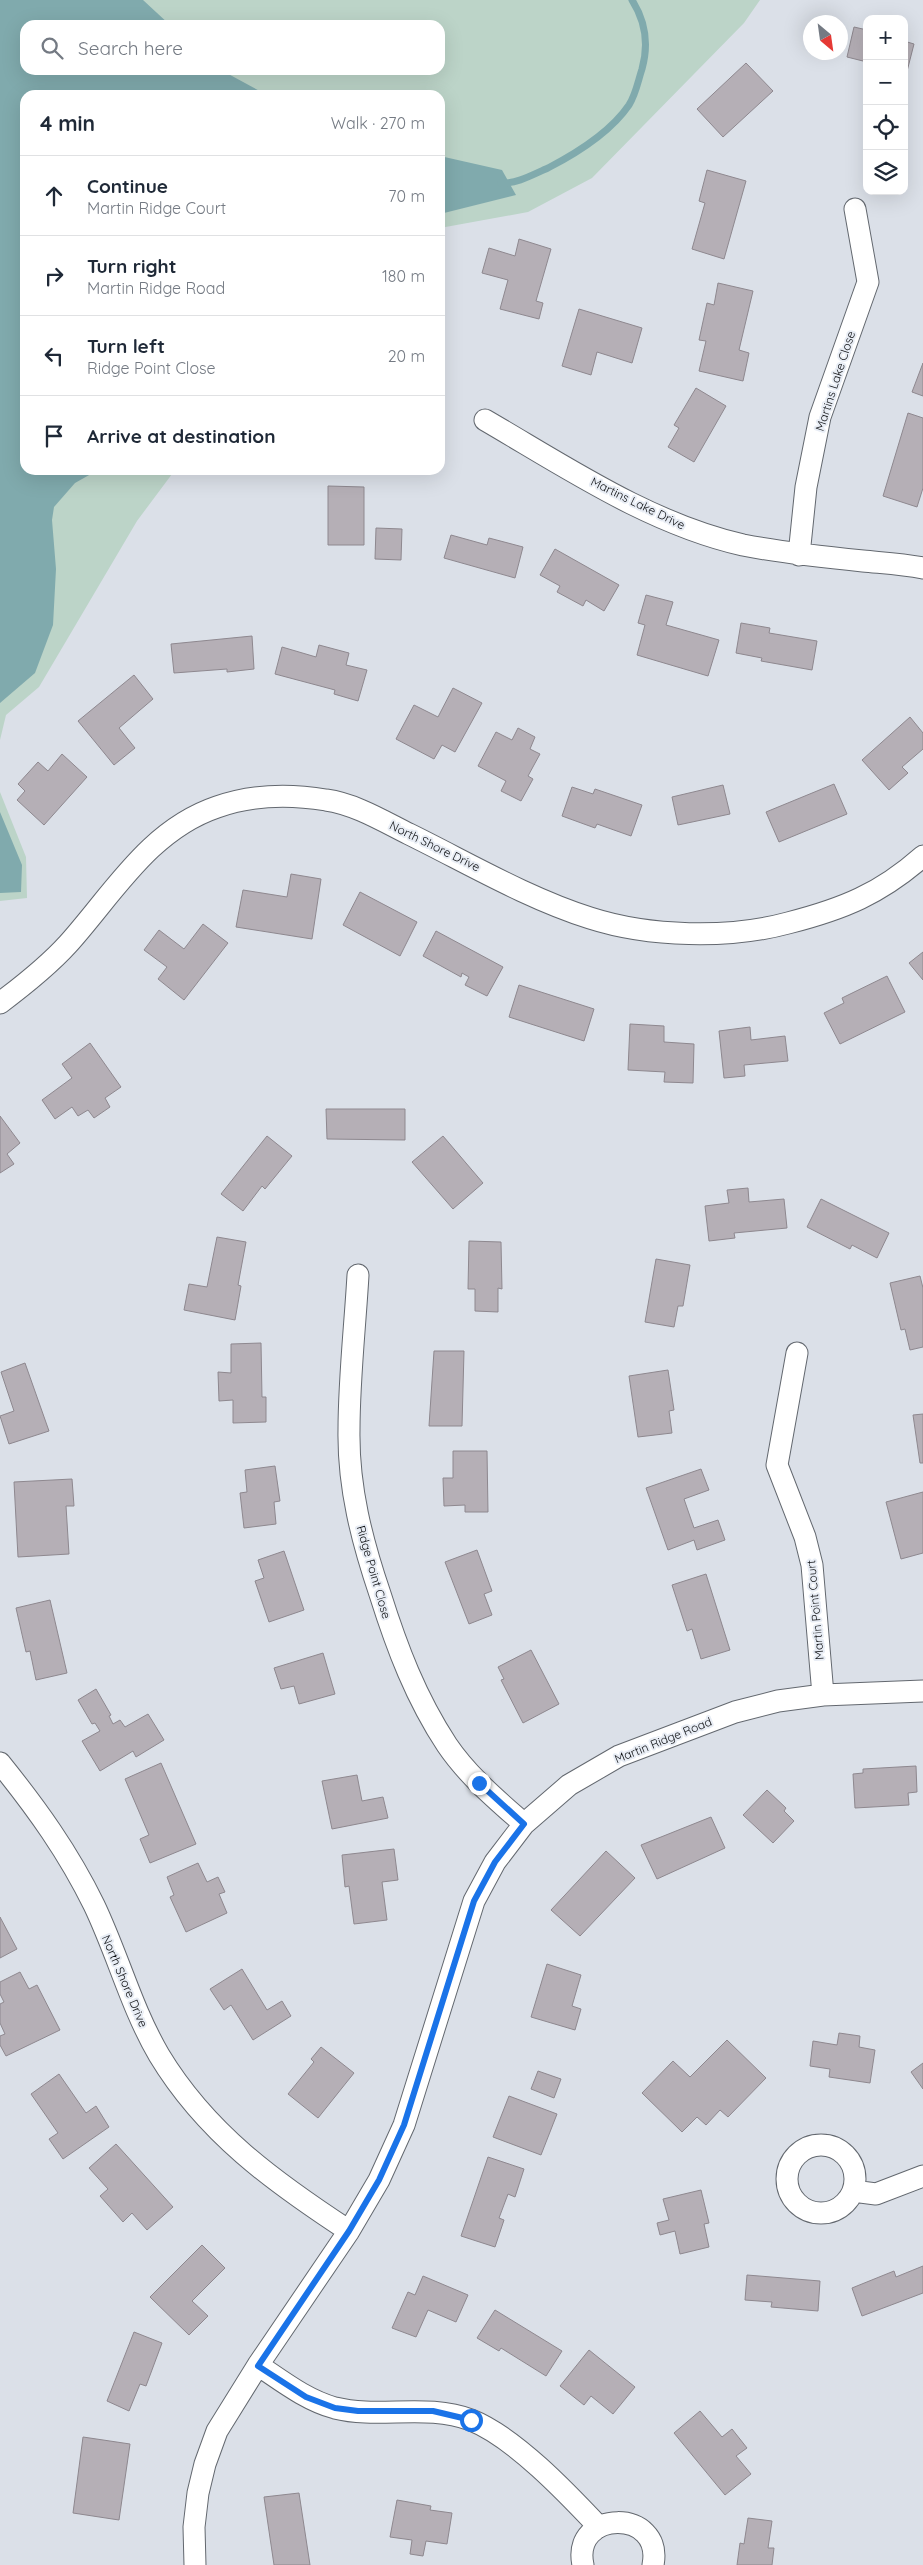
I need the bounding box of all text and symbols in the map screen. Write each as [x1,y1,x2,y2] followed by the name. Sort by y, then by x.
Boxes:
[803,15,848,60] north arrow
[863,15,908,195] map controls
[863,15,908,60] button: +
[20,20,445,75] search box
[38,34,66,62] icon: search
[78,36,183,60] text: Search here
[863,60,908,105] button: −
[863,105,908,150] button: locate
[40,110,95,136] text: 4 min
[331,113,425,133] text: Walk · 270 m
[863,150,908,195] button: layers
[87,174,168,198] text: Continue
[40,182,68,210] icon: ahead
[388,186,425,206] text: 70 m
[87,198,226,218] text: Martin Ridge Court
[87,254,176,278] text: Turn right
[40,262,68,290] icon: right
[382,266,425,286] text: 180 m
[87,278,225,298] text: Martin Ridge Road
[812,329,858,433] street label: Martins Lake Close
[87,334,165,358] text: Turn left
[40,342,68,370] icon: left
[388,346,425,366] text: 20 m
[87,358,216,378] text: Ridge Point Close
[40,422,68,450] icon: arrive
[87,424,276,448] text: Arrive at destination
[588,474,688,532] street label: Martins Lake Drive
[387,818,483,875] street label: North Shore Drive
[353,1524,395,1621] street label: Ridge Point Close
[803,1559,827,1661] street label: Martin Point Court
[612,1714,714,1766] street label: Martin Ridge Road
[468,1772,491,1795] route end
[99,1933,151,2030] street label: North Shore Drive
[460,2409,483,2432] route start

